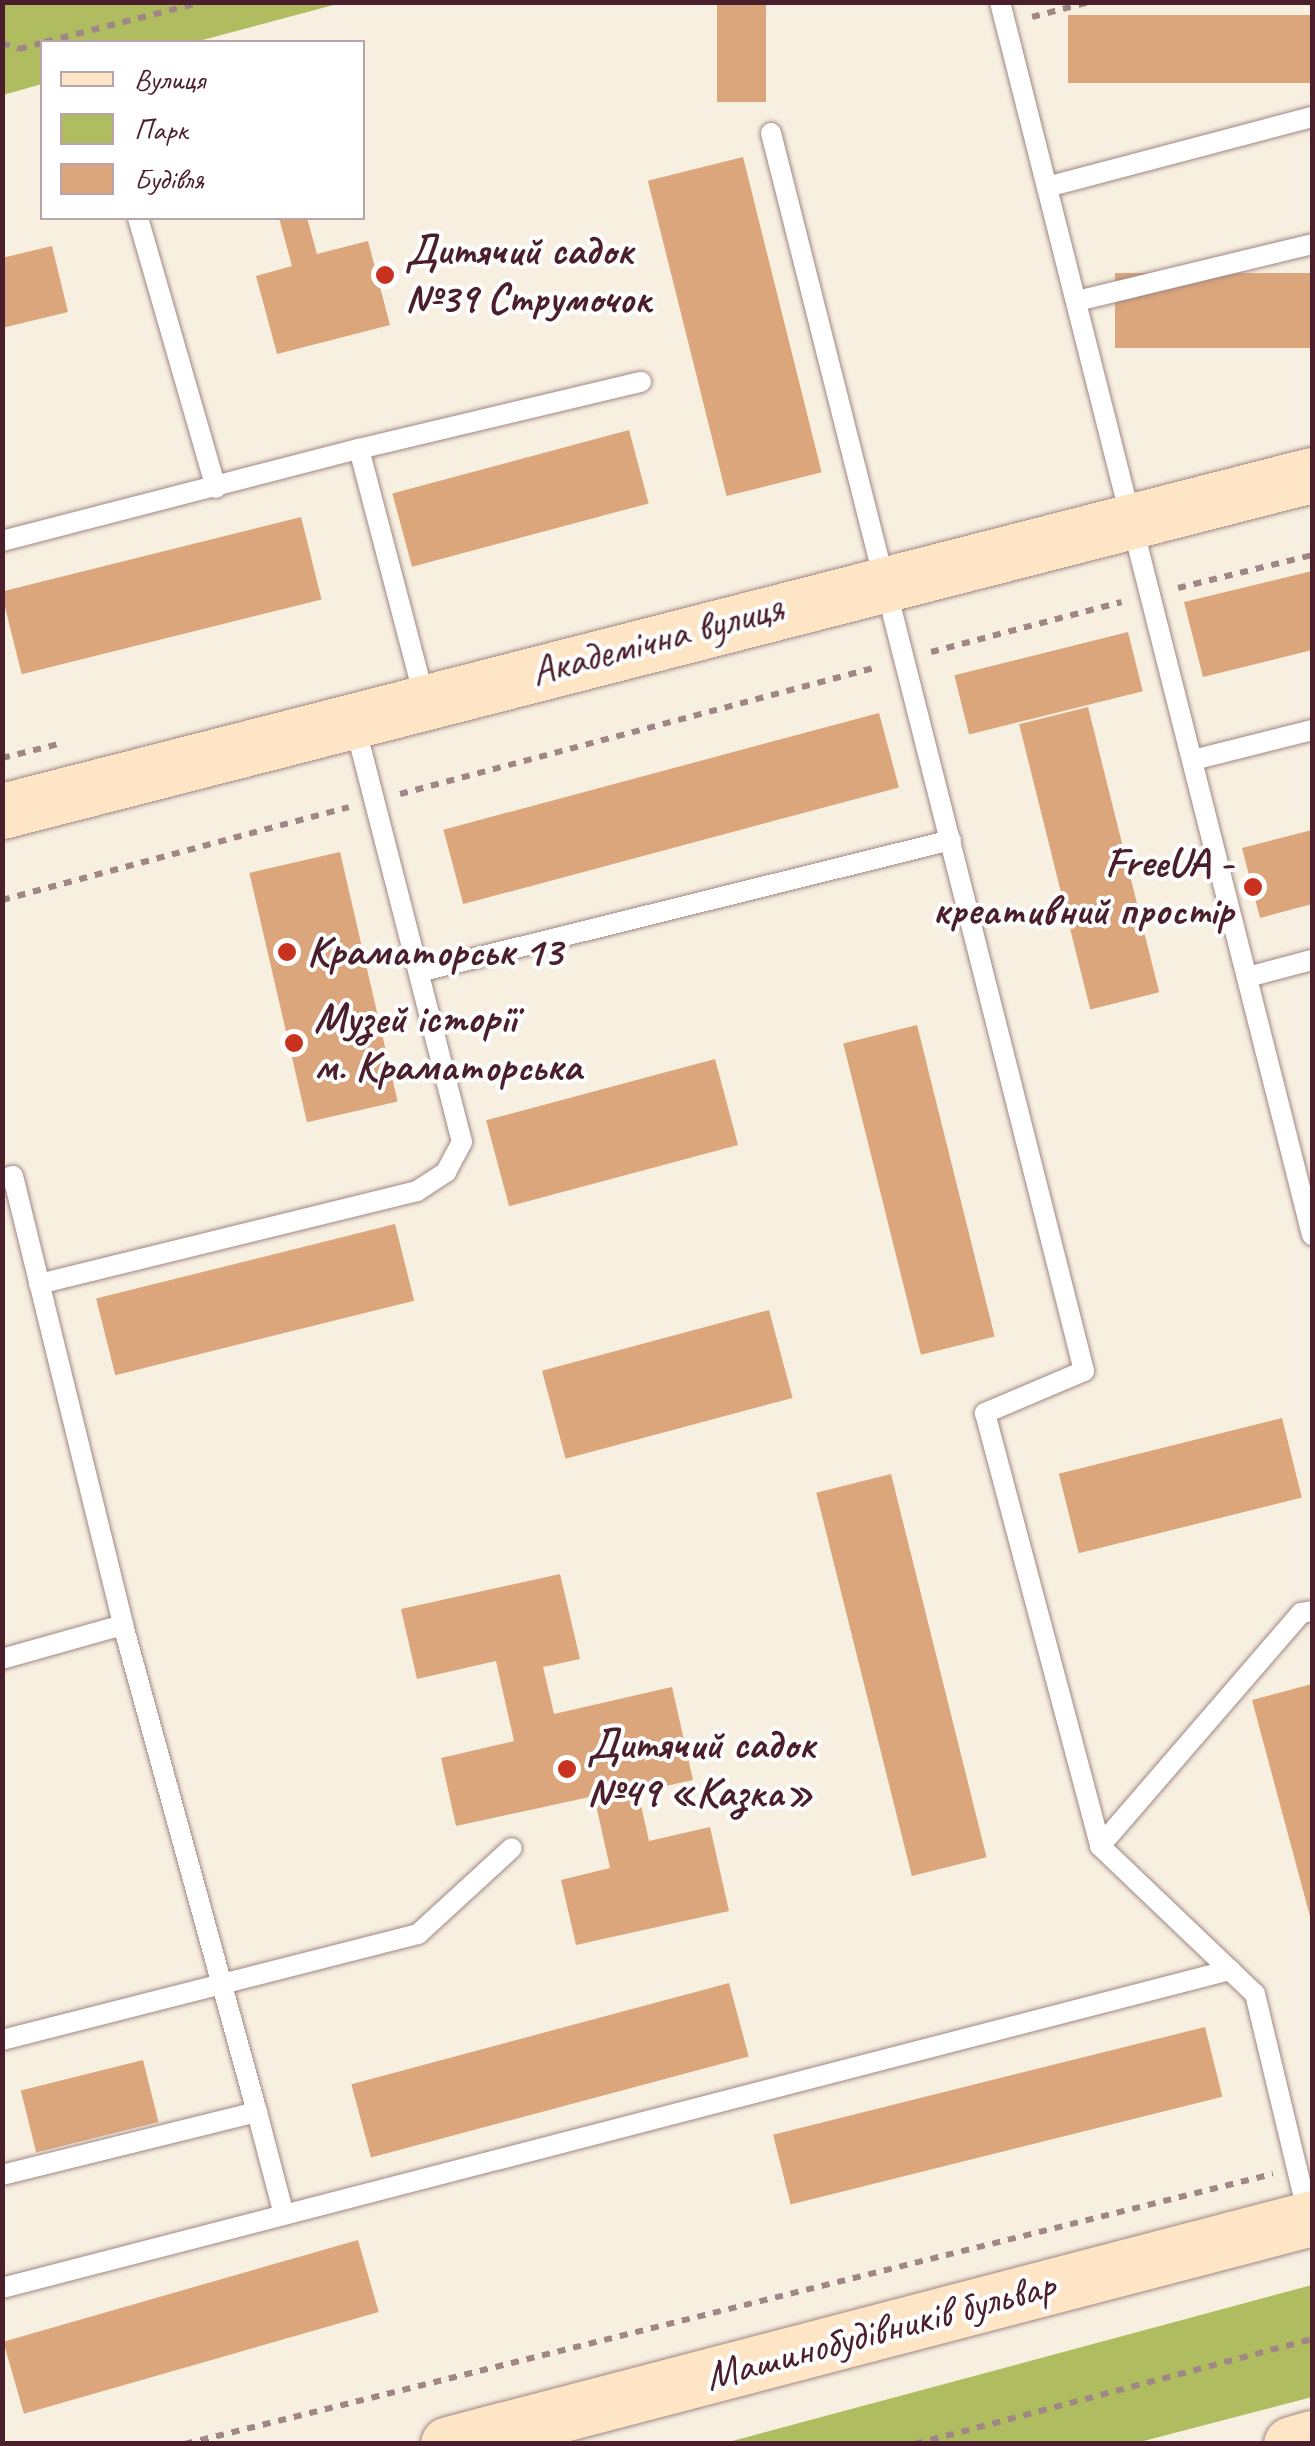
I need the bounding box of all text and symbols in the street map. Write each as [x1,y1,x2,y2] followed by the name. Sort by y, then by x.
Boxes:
[40,40,365,220] legend
[134,60,205,98] text: Вулиця
[134,110,188,148] text: Парк
[134,160,204,198] text: Будівля
[405,226,651,324] place label: Дитячий садок №39 Струмочок
[374,264,396,286] marker: Дитячий садок №39 Струмочок
[525,582,789,698] street label: Академічна вулиця
[932,838,1233,936] place label: FreeUA - креативний простір
[1242,876,1264,898] marker: FreeUA - креативний простір
[307,927,562,977] place label: Краматорськ 13
[276,941,298,963] marker: Краматорськ 13
[314,994,581,1092] place label: Музей історії м. Краматорська
[283,1032,305,1054] marker: Музей історії м. Краматорська
[587,1720,816,1818] place label: Дитячий садок №49 «Казка»
[556,1758,578,1780] marker: Дитячий садок №49 «Казка»
[700,2260,1060,2402] street label: Машинобудівників бульвар

